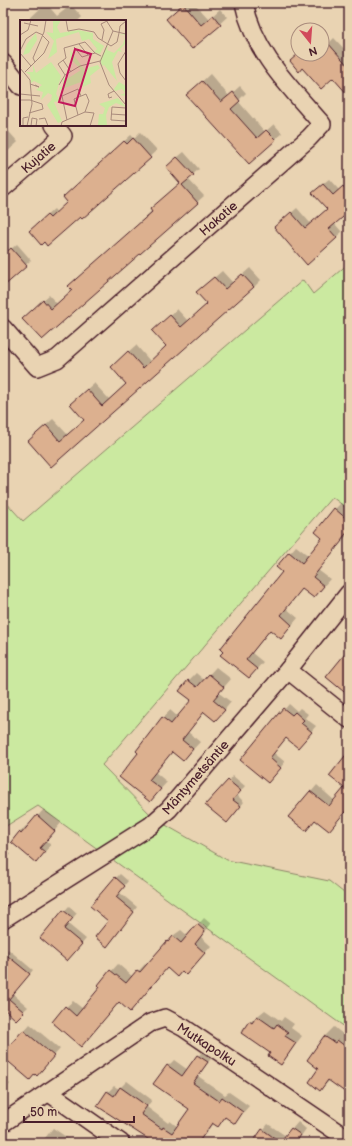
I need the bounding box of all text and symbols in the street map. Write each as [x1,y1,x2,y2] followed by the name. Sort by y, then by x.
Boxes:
[20,20,126,126] inset map
[290,22,330,62] north arrow
[307,44,319,59] text: N
[18,138,59,177] street label: Kujatie
[196,198,241,240] street label: Hakatie
[159,737,233,818] street label: Mäntymetsäntie
[174,1020,239,1070] street label: Mutkapolku
[24,1098,134,1124] scale bar
[30,1105,57,1120] text: 50 m

